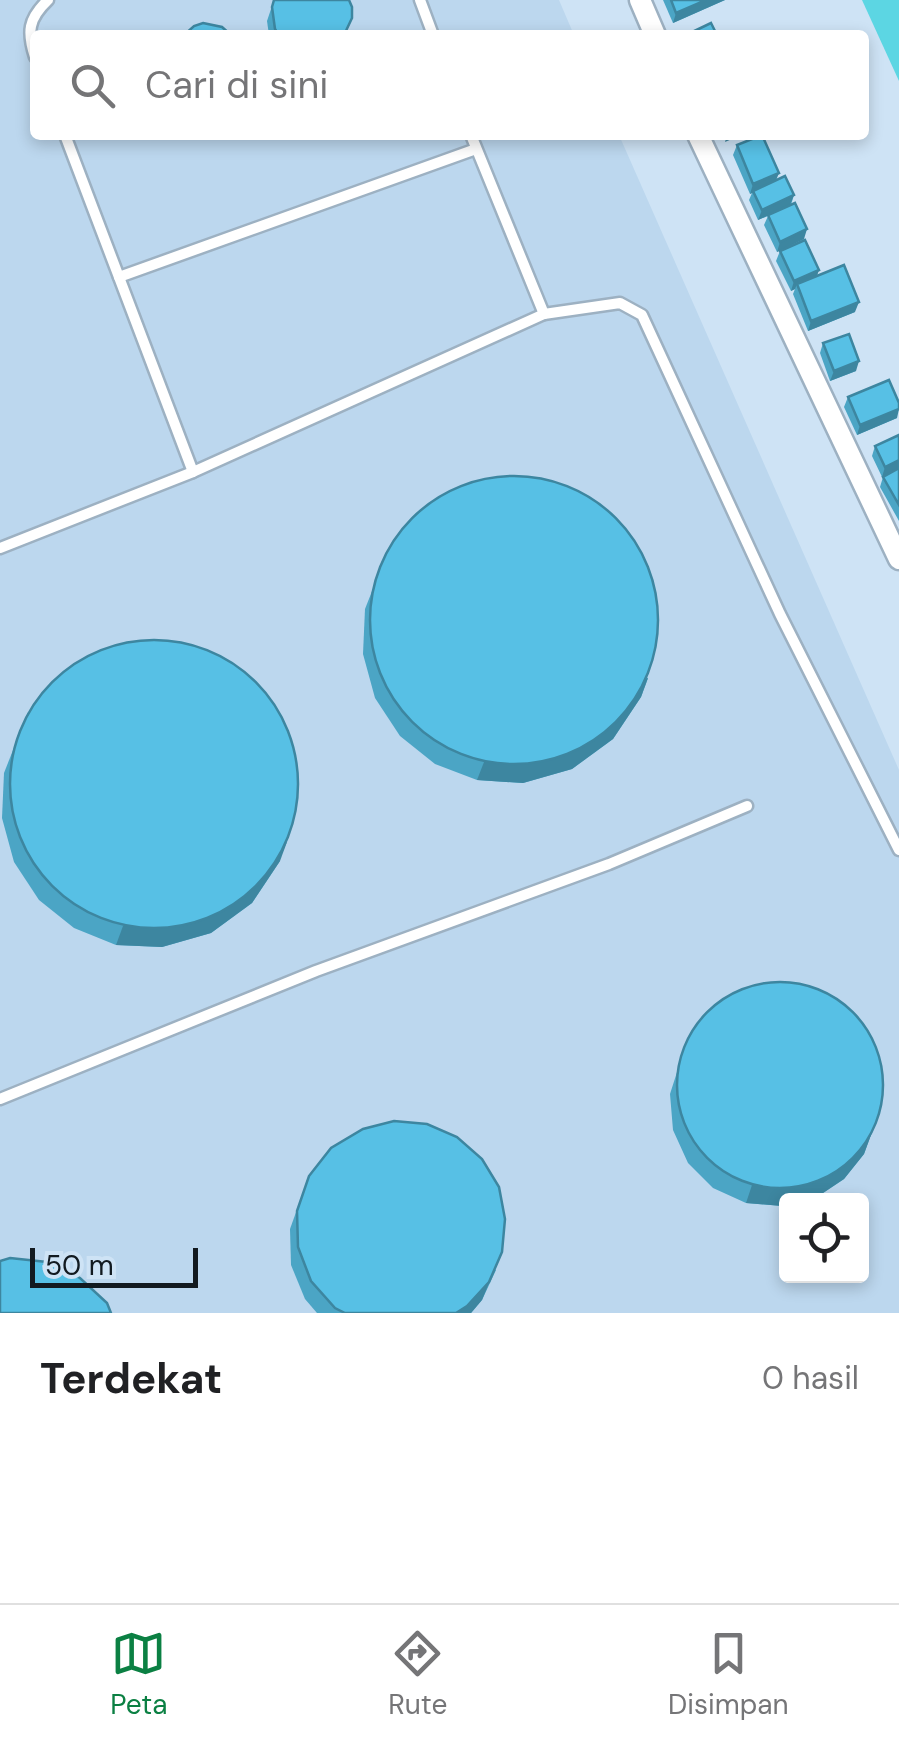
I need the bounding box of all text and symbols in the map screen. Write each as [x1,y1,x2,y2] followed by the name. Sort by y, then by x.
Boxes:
[30,30,869,140] search box
[65,58,120,113] icon: search
[145,60,328,110] text: Cari di sini
[779,1193,869,1283] map controls
[779,1193,869,1283] button: locate
[30,1243,198,1288] scale bar
[45,1247,114,1284] text: 50 m
[40,1351,222,1406] text: Terdekat
[762,1357,859,1399] text: 0 hasil
[110,1626,167,1723] tab: Peta
[388,1626,447,1723] tab: Rute
[668,1626,789,1723] tab: Disimpan

